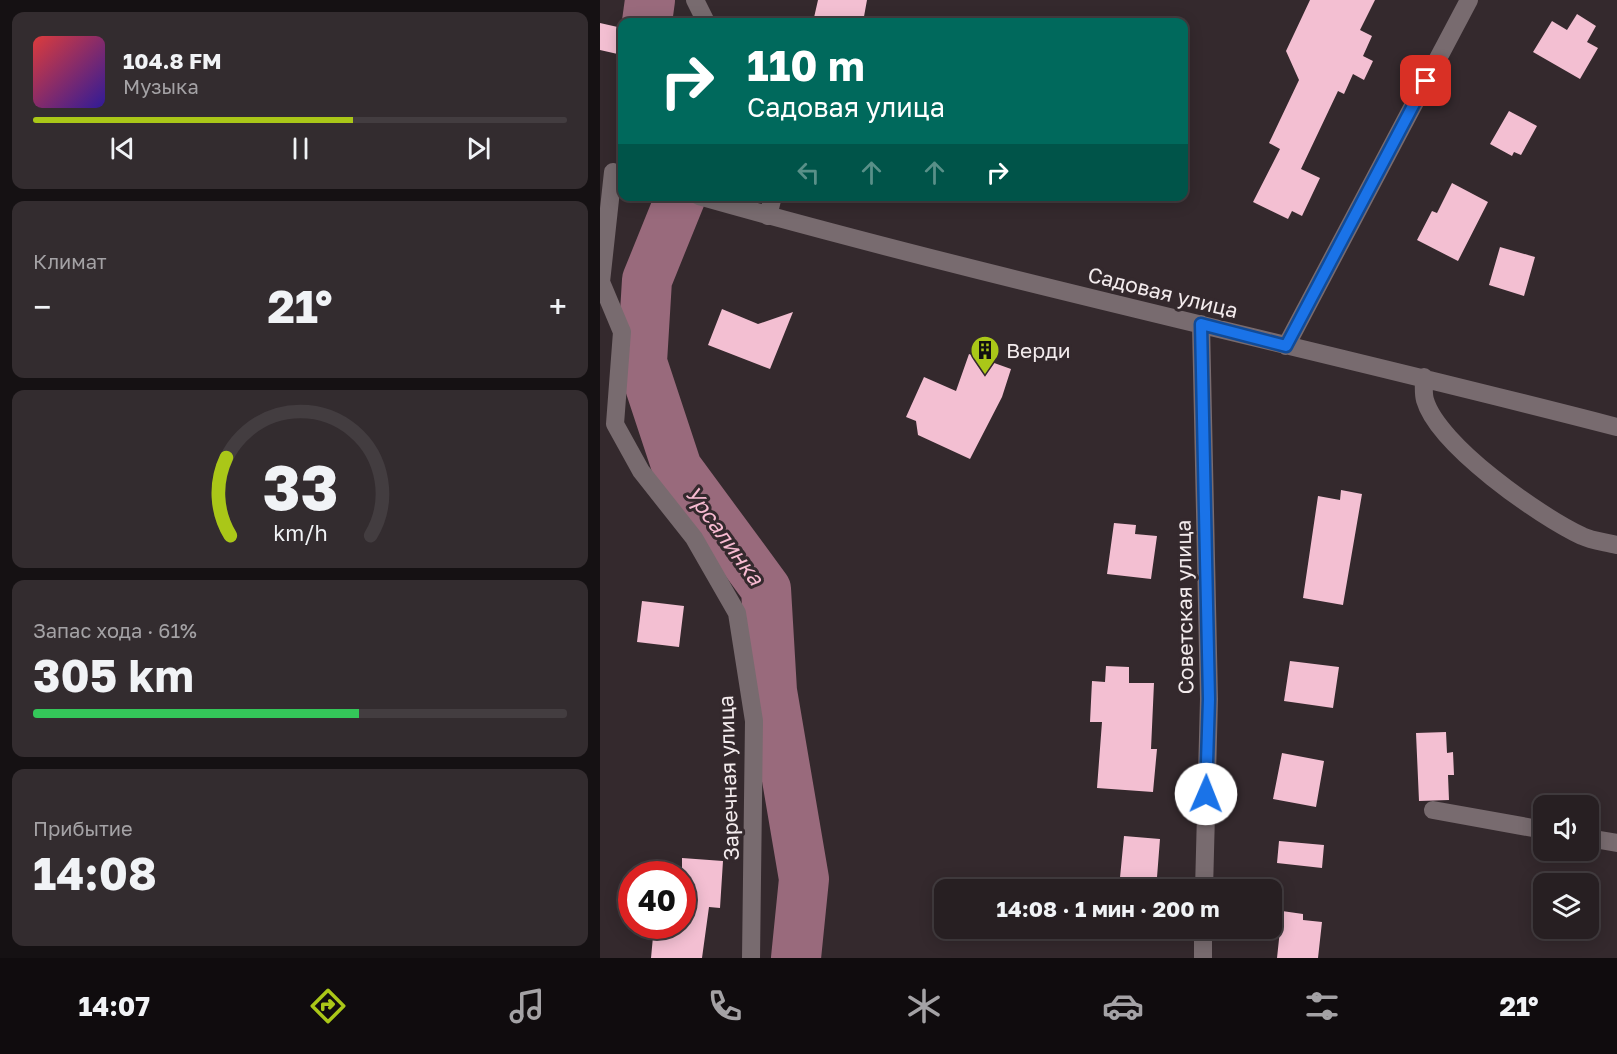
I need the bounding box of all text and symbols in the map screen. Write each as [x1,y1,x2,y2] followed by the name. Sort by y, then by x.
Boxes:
[747,40,865,90] text: 110 m
[648,42,726,120] icon: right
[123,47,222,74] text: 104.8 FM
[1400,55,1451,106] pin
[1409,64,1442,97] icon: arrive
[123,74,199,98] text: Музыка
[747,91,945,123] text: Садовая улица
[106,132,139,165] icon: previous
[284,132,317,165] icon: pause
[462,132,495,165] icon: next
[792,156,825,189] icon: left
[855,156,888,189] icon: ahead
[918,156,951,189] icon: ahead
[981,156,1014,189] icon: right
[33,249,107,273] text: Климат
[1085,261,1241,323] street label: Садовая улица
[267,279,333,333] text: 21°
[33,287,51,326] text: −
[549,287,567,326] text: +
[969,334,1001,376] building icon: Верди
[1006,337,1070,363] place label: Верди
[262,449,338,524] text: 33
[680,480,771,591] water label: Урсалинка
[1169,519,1199,695] street label: Советская улица
[273,520,327,546] text: km/h
[33,618,197,642] text: Запас хода · 61%
[33,648,194,702] text: 305 km
[712,695,744,861] street label: Заречная улица
[1174,762,1238,826] position arrow
[1533,795,1599,939] map controls
[1533,795,1599,861] button: sound
[33,816,133,840] text: Прибытие
[33,846,157,900] text: 14:08
[618,861,696,939] speed limit sign: 40
[1533,873,1599,939] button: layers
[997,895,1219,922] text: 14:08 · 1 мин · 200 m
[307,985,349,1027] icon: directions
[506,985,548,1027] icon: music
[704,985,746,1027] icon: phone
[903,985,945,1027] icon: climate
[1102,985,1144,1027] icon: car
[1301,985,1343,1027] icon: filters
[78,990,150,1022] text: 14:07
[1499,990,1539,1022] text: 21°

